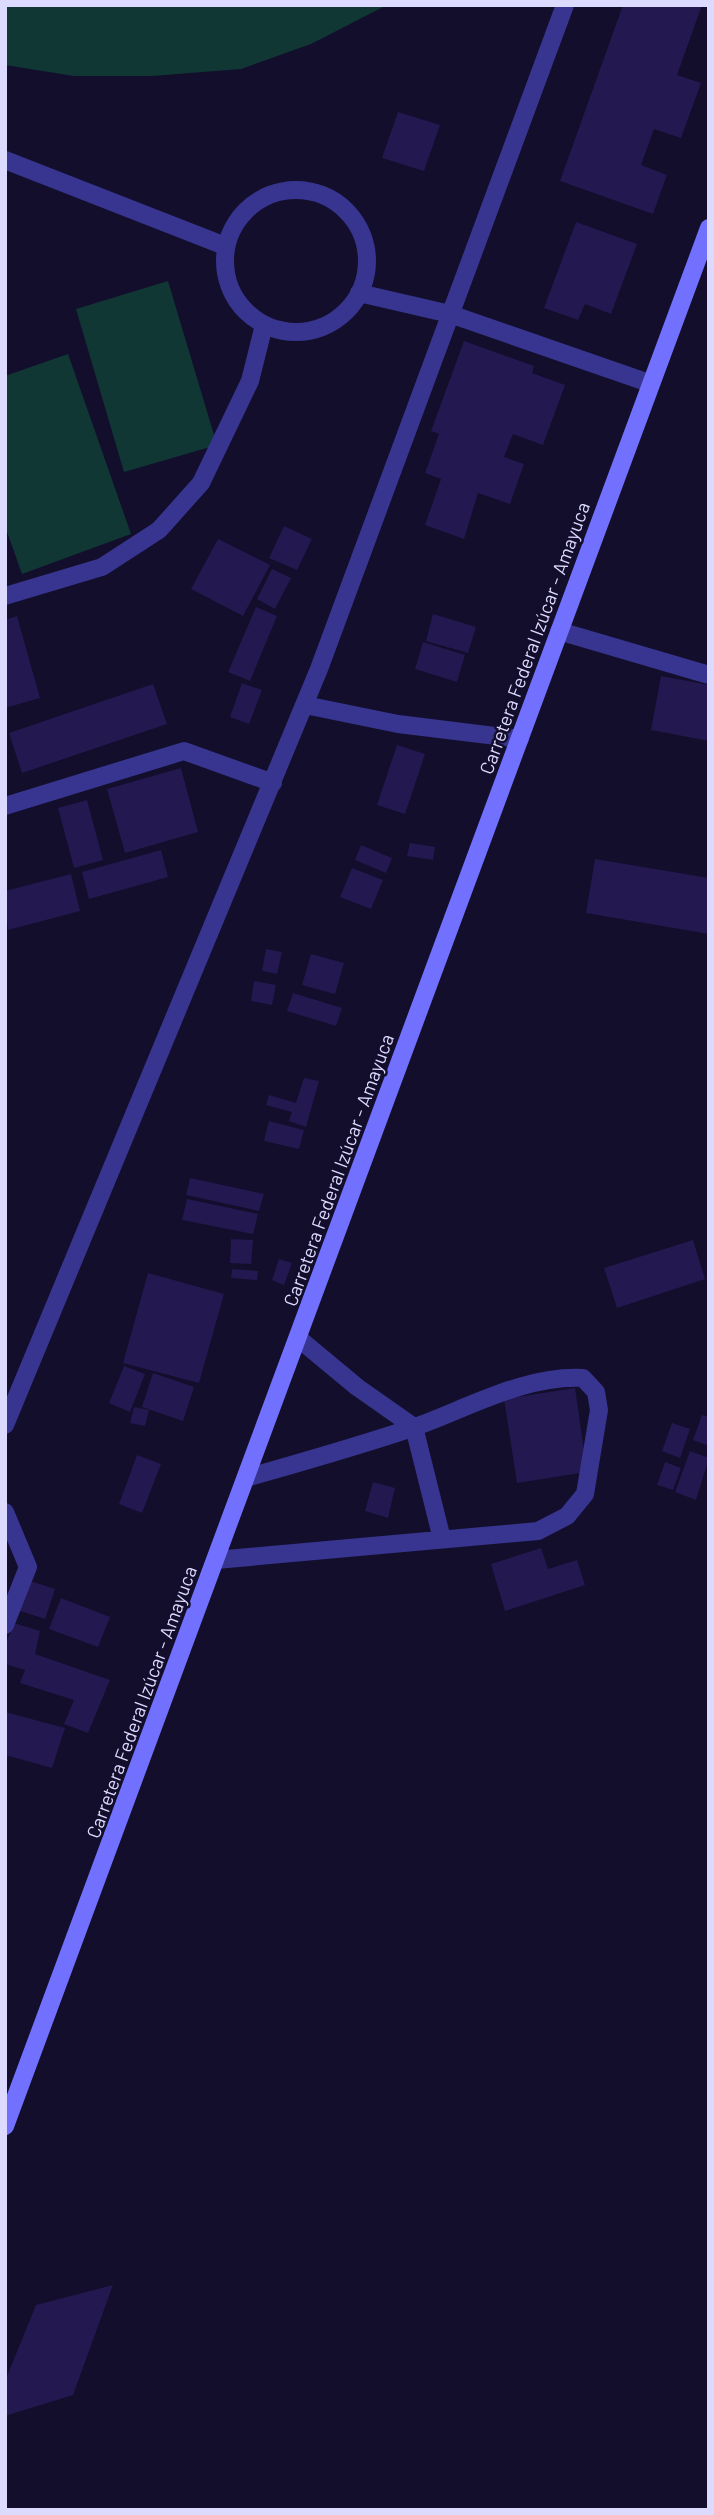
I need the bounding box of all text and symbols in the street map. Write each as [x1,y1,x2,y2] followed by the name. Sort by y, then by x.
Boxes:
[474,499,594,777] street label: Carretera Federal Izúcar - Amayuca
[278,1031,398,1309] street label: Carretera Federal Izúcar - Amayuca
[81,1563,201,1841] street label: Carretera Federal Izúcar - Amayuca

